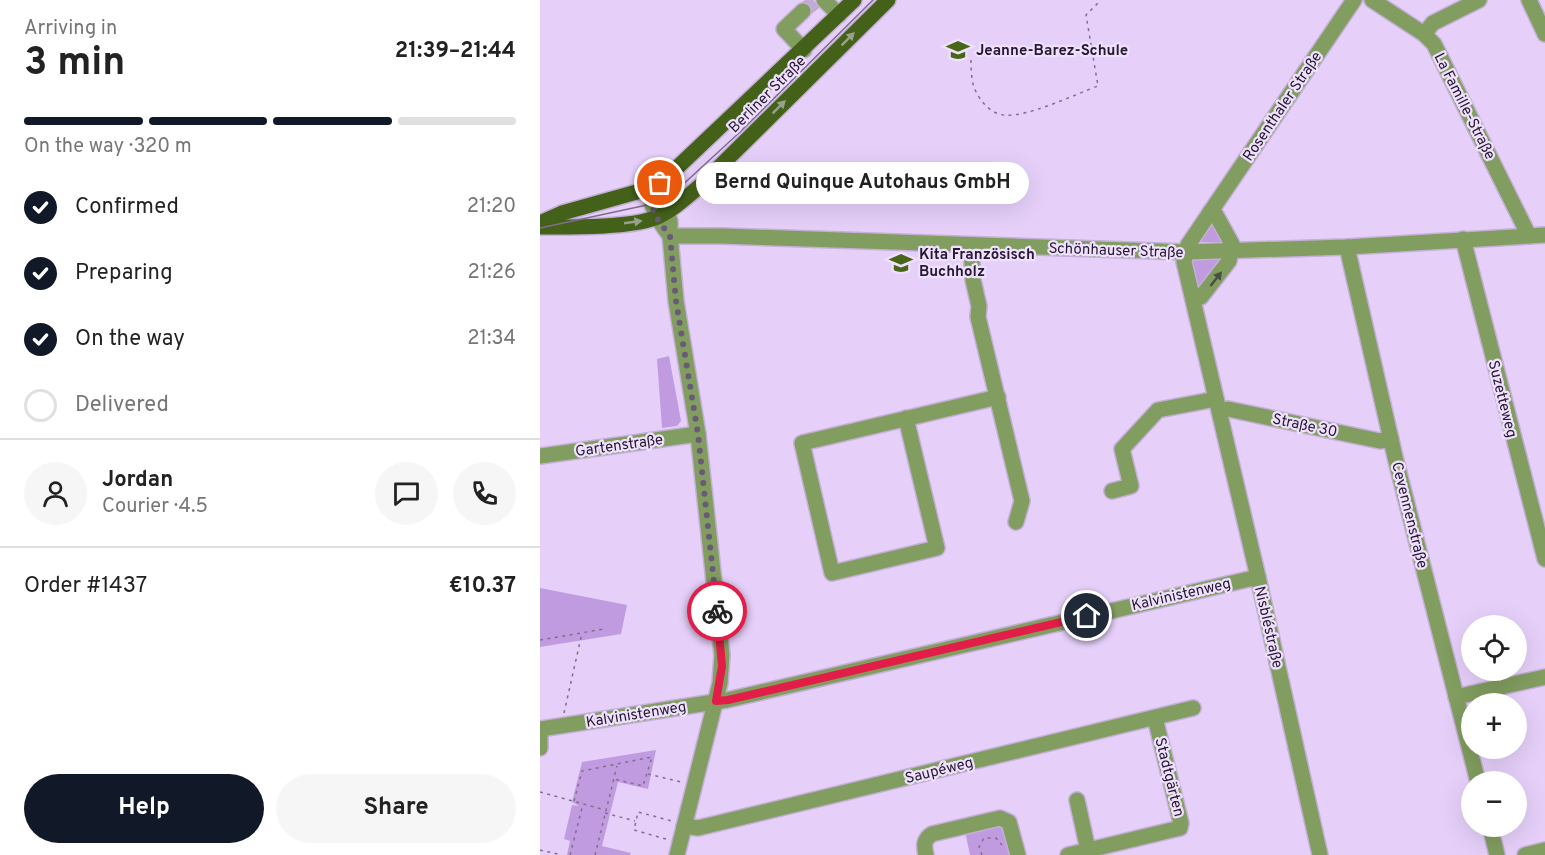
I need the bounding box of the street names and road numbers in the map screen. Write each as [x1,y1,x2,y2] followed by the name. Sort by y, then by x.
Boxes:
[1240,48,1327,165] street label: Rosenthaler Straße
[1429,50,1499,163] street label: La Famille-Straße
[725,52,811,138] street label: Berliner Straße
[1048,240,1184,263] street label: Schönhauser Straße
[1483,359,1520,440] street label: Suzetteweg
[1271,410,1339,443] street label: Straße 30
[574,431,664,462] street label: Gartenstraße
[1386,460,1431,571] street label: Cevennenstraße
[1130,575,1233,616] street label: Kalvinistenweg
[1249,584,1286,670] street label: Nisbléstraße
[585,698,688,733] street label: Kalvinistenweg
[1150,736,1188,819] street label: Stadtgärten
[903,754,975,789] street label: Saupéweg

